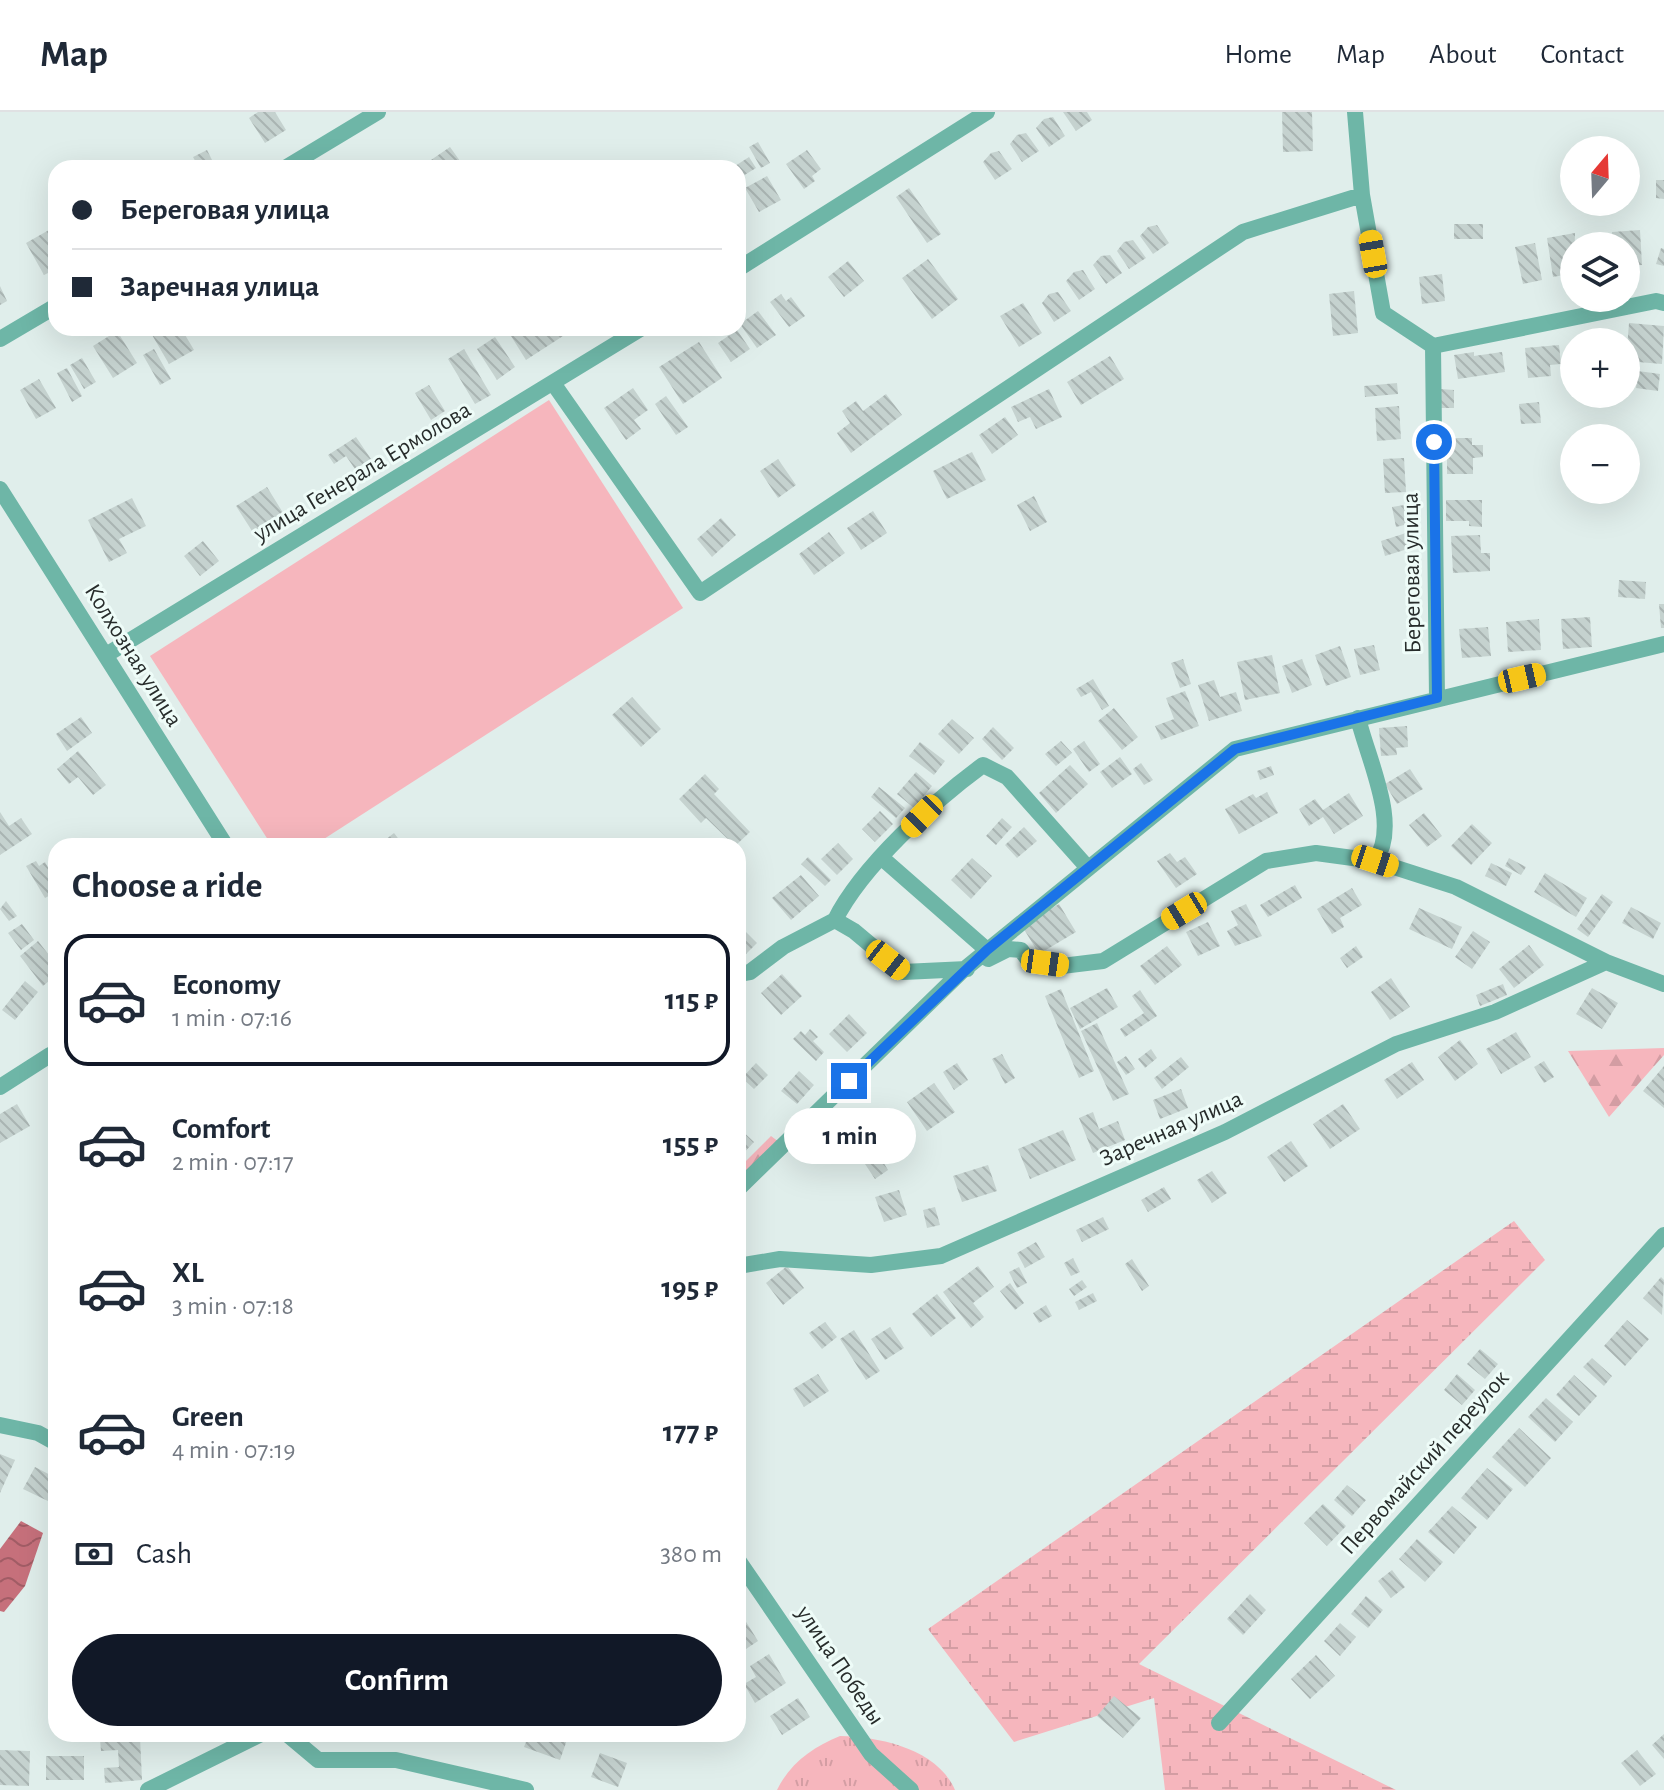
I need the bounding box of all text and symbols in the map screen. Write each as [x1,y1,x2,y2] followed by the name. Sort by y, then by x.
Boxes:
[40,36,108,74] text: Map
[1225,41,1292,69] text: Home
[1336,41,1385,69] text: Map
[1429,41,1497,69] text: About
[1541,41,1624,69] text: Contact
[1560,136,1640,216] north arrow
[1560,136,1640,504] map controls
[120,195,330,225] text: Береговая улица
[1357,228,1389,280] car
[1560,232,1640,312] button: layers
[120,272,319,302] text: Заречная улица
[1560,328,1640,408] button: +
[249,398,475,547] street label: улица Генерала Ермолова
[1416,424,1452,460] route start
[1560,424,1640,504] button: −
[1399,492,1425,654] street label: Береговая улица
[80,580,187,731] street label: Колхозная улица
[1496,661,1548,695] car
[897,790,947,842] car
[1348,842,1402,880] car
[72,868,262,904] text: Choose a ride
[1157,888,1211,934] car
[862,936,914,984] car
[1020,948,1070,978] car
[76,964,148,1036] icon: car
[172,970,281,1000] text: Economy
[665,985,718,1015] text: 115 ₽
[172,1005,292,1031] text: 1 min · 07:16
[831,1063,867,1099] route end
[1097,1087,1246,1171] street label: Заречная улица
[76,1108,148,1180] icon: car
[783,1109,915,1165] callout: 1 min
[172,1114,271,1144] text: Comfort
[823,1123,877,1149] text: 1 min
[663,1129,718,1159] text: 155 ₽
[172,1149,293,1175] text: 2 min · 07:17
[76,1252,148,1324] icon: car
[172,1258,204,1288] text: XL
[661,1273,718,1303] text: 195 ₽
[172,1293,294,1319] text: 3 min · 07:18
[1336,1366,1514,1559] street label: Первомайский переулок
[76,1396,148,1468] icon: car
[172,1402,244,1432] text: Green
[663,1417,718,1447] text: 177 ₽
[172,1437,296,1463] text: 4 min · 07:19
[72,1532,116,1576] icon: cash
[136,1539,192,1569] text: Cash
[660,1541,722,1567] text: 380 m
[791,1601,889,1729] street label: улица Победы
[72,1634,722,1726] button: Confirm

